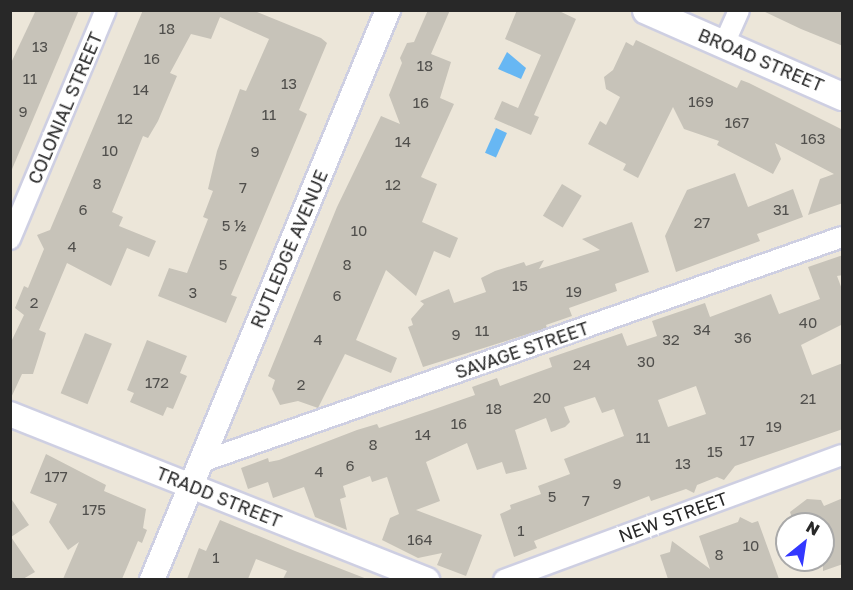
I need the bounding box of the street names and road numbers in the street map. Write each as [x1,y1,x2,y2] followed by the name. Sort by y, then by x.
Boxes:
[695,24,827,96] street label: BROAD STREET
[23,29,107,187] street label: COLONIAL STREET
[246,167,332,331] street label: RUTLEDGE AVENUE
[452,317,592,383] street label: SAVAGE STREET
[153,462,285,532] street label: TRADD STREET
[616,487,730,547] street label: NEW STREET

